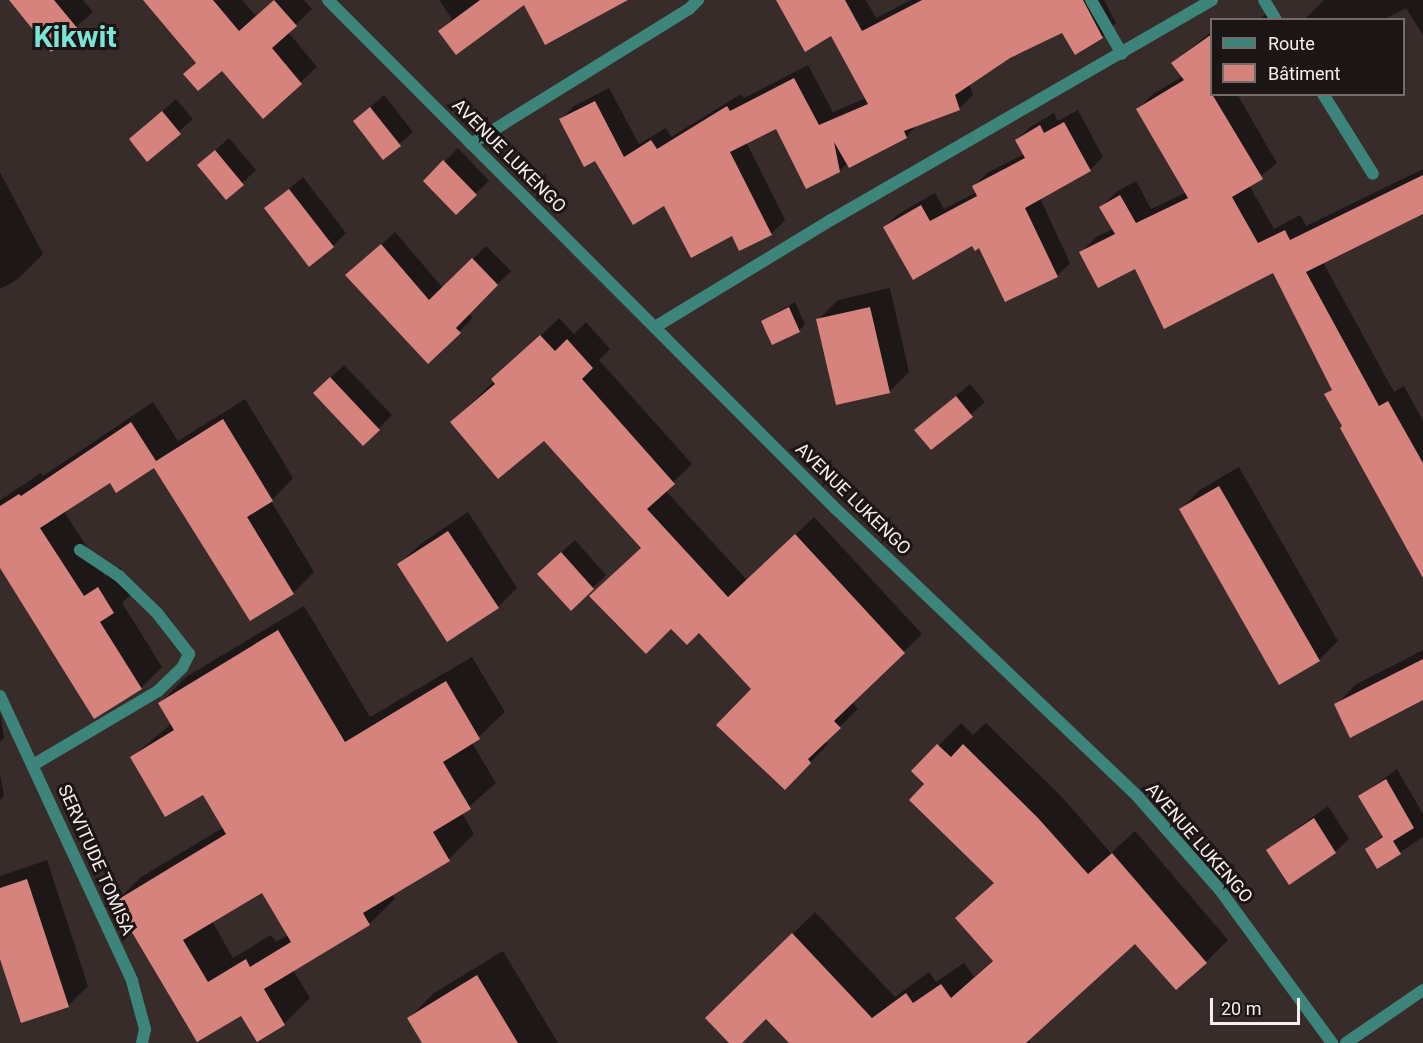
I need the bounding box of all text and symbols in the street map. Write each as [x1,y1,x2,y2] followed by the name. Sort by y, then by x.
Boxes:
[1210,18,1405,96] legend
[33,19,117,55] district label: Kikwit
[1268,33,1315,54] text: Route
[1268,63,1340,84] text: Bâtiment
[448,95,570,217] street label: AVENUE LUKENGO
[791,439,915,559] street label: AVENUE LUKENGO
[1141,779,1257,907] street label: AVENUE LUKENGO
[53,781,139,939] street label: SERVITUDE TOMISA
[1213,986,1303,1024] scale bar
[1221,998,1261,1019] text: 20 m

